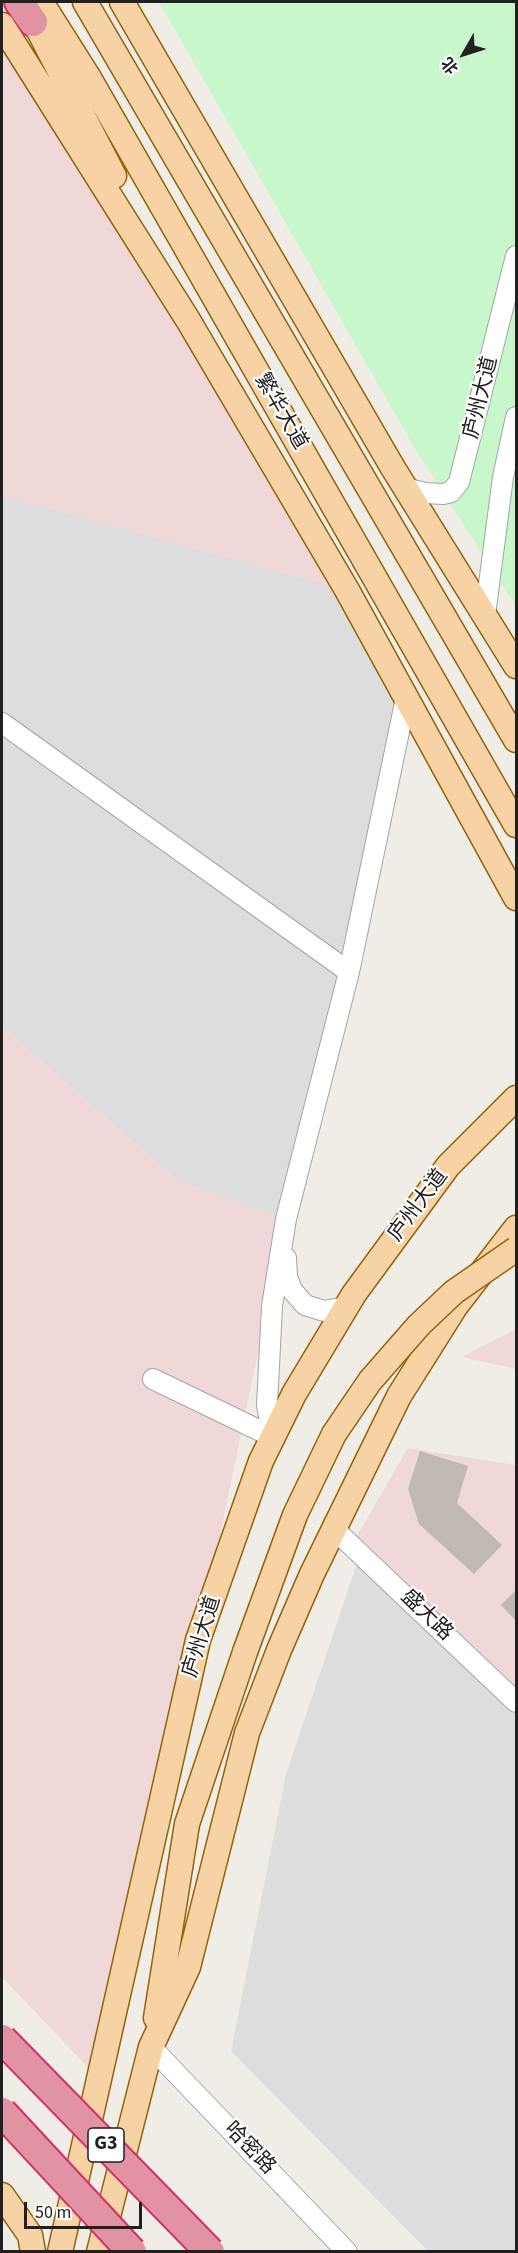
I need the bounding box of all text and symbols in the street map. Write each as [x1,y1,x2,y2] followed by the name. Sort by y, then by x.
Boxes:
[434,24,494,84] north arrow
[436,52,464,78] text: 北
[460,354,504,442] street label: 庐州大道
[248,369,312,455] street label: 繁华大道
[384,1165,454,1247] street label: 庐州大道
[395,1585,457,1647] street label: 盛大路
[179,1593,227,1681] street label: 庐州大道
[218,2118,280,2180] street label: 哈密路
[88,2128,124,2162] road number: G3
[27,2190,146,2228] scale bar
[35,2200,71,2225] text: 50 m

